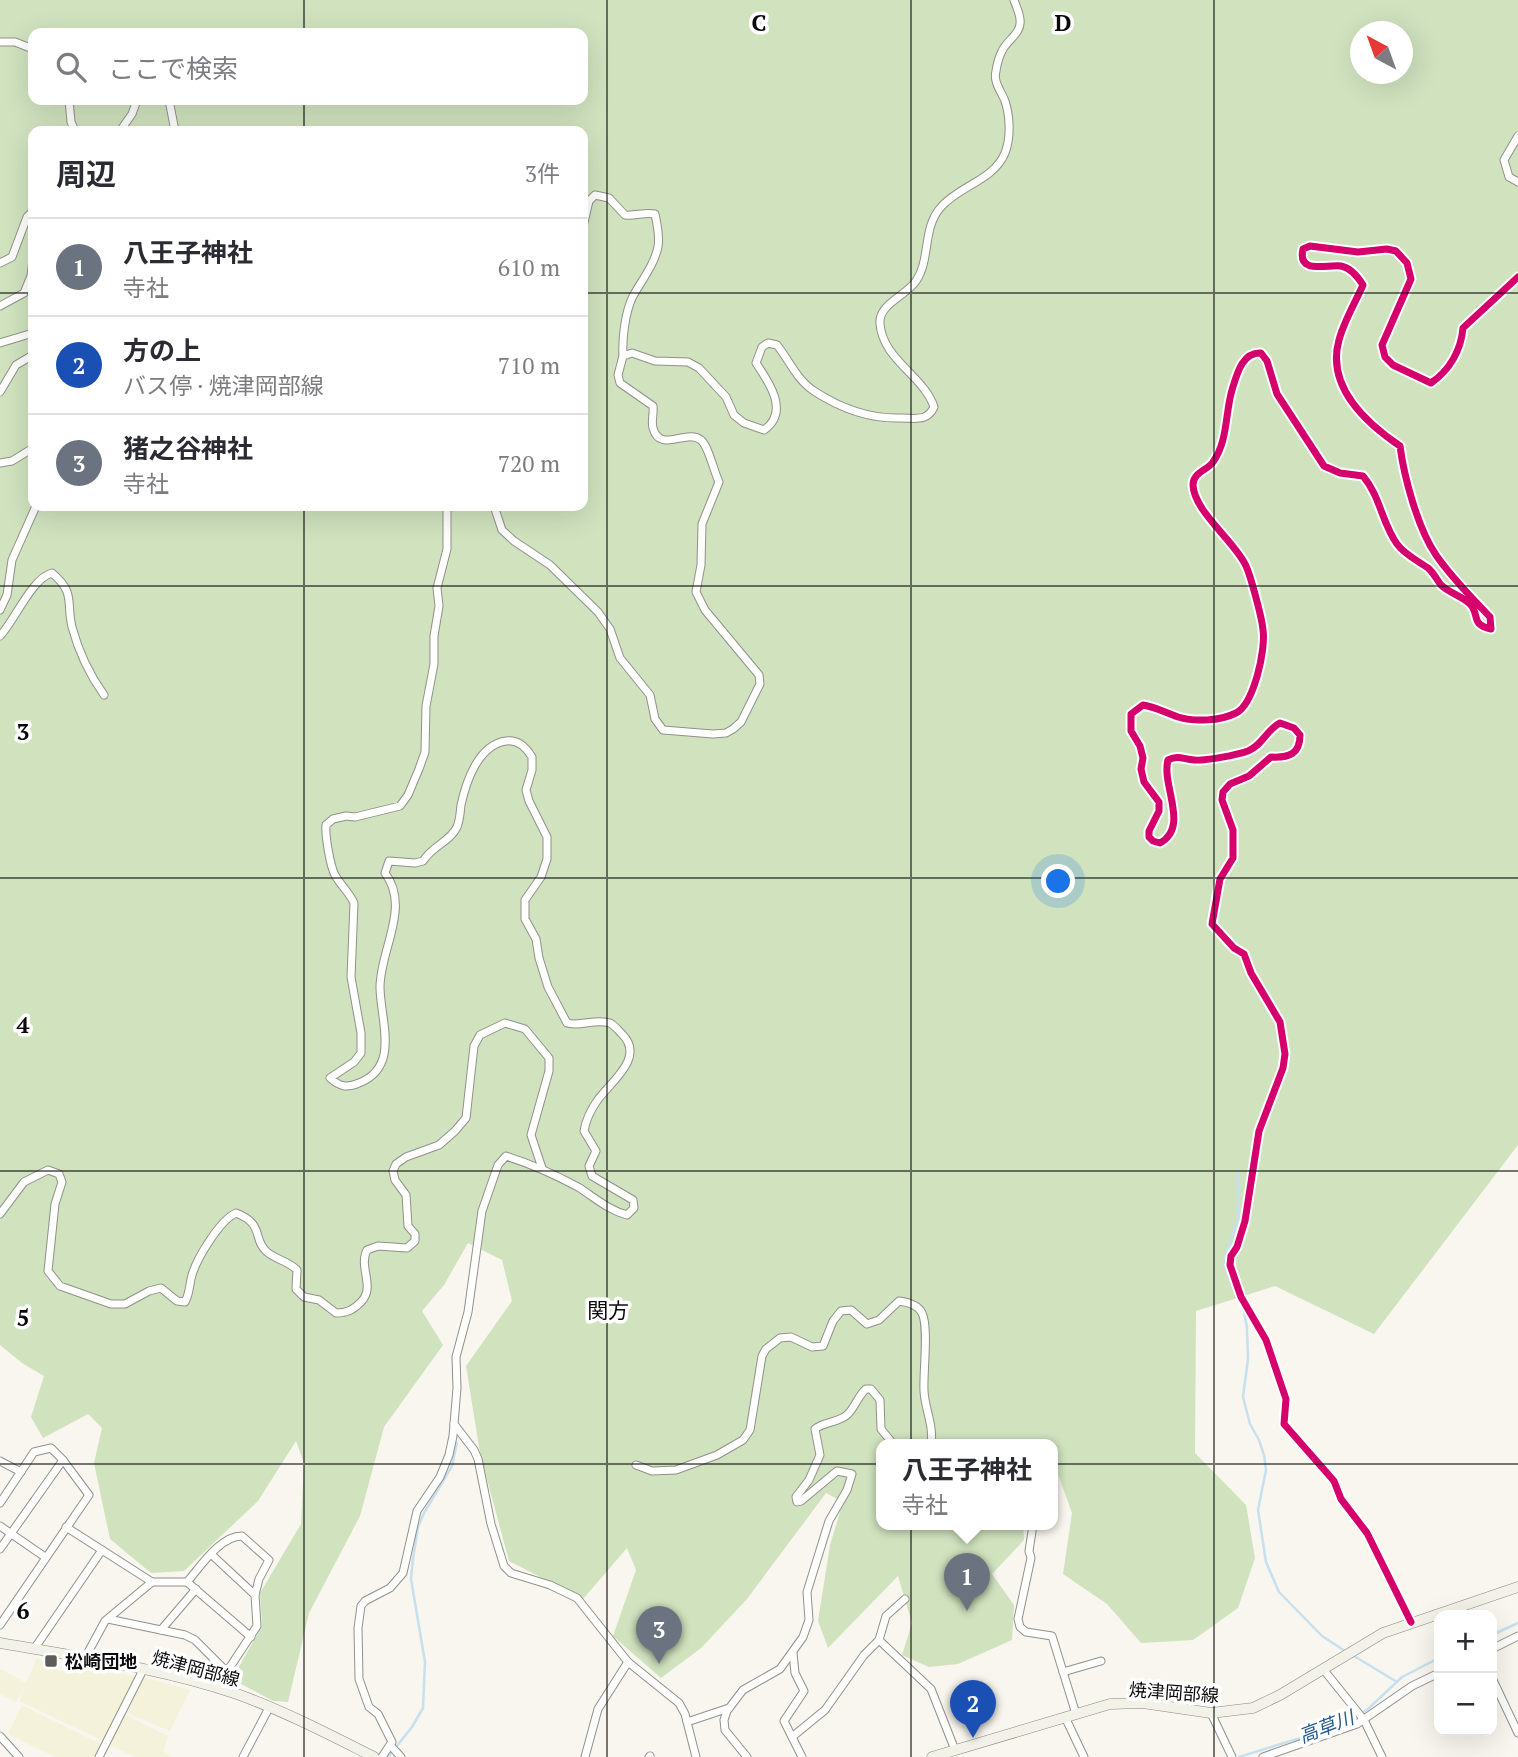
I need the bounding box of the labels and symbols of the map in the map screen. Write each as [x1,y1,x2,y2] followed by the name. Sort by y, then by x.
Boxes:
[752,7,767,38] text: C
[1055,7,1072,38] text: D
[1350,21,1413,84] north arrow
[17,716,30,747] text: 3
[1041,864,1075,898] your location
[17,1009,30,1040] text: 4
[587,1296,629,1324] district label: 関方
[17,1302,30,1333] text: 5
[944,1553,990,1611] pin: 1
[17,1595,30,1626] text: 6
[636,1606,682,1664] pin: 3
[149,1645,243,1691] street label: 焼津岡部線
[65,1649,137,1673] place label: 松崎団地
[43,1653,59,1669] marker: 松崎団地
[1128,1677,1220,1707] street label: 焼津岡部線
[950,1680,996,1738] pin: 2
[1295,1703,1359,1748] water label: 高草川

